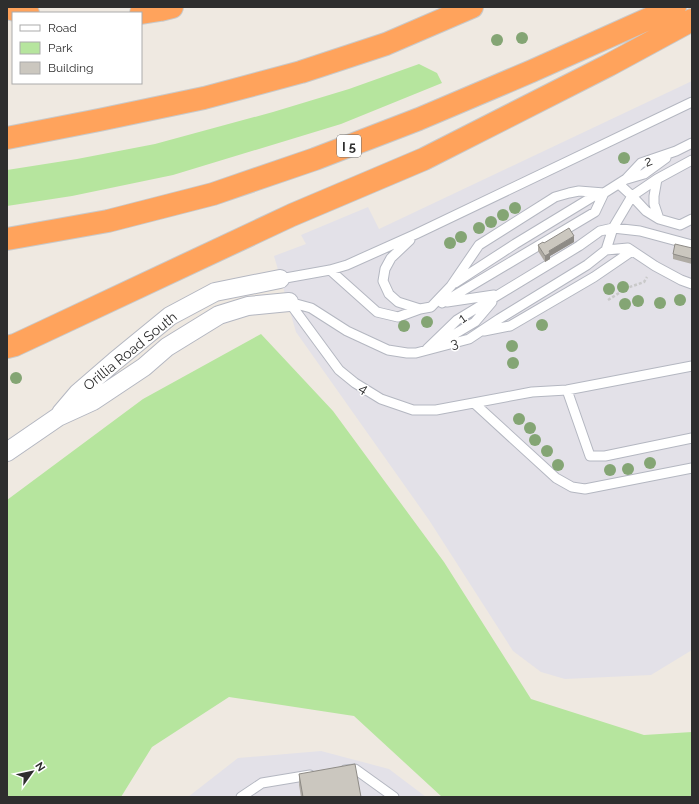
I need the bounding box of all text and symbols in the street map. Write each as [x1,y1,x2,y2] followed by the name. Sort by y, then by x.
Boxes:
[12,12,142,84] legend
[48,21,77,35] text: Road
[48,41,73,55] text: Park
[48,61,94,75] text: Building
[337,135,361,157] road number: I 5
[642,152,654,170] street label: 2
[80,308,180,394] street label: Orillia Road South
[455,310,469,326] street label: 1
[448,334,460,352] street label: 3
[357,379,372,397] street label: 4
[12,752,52,792] north arrow
[32,760,48,774] text: N

